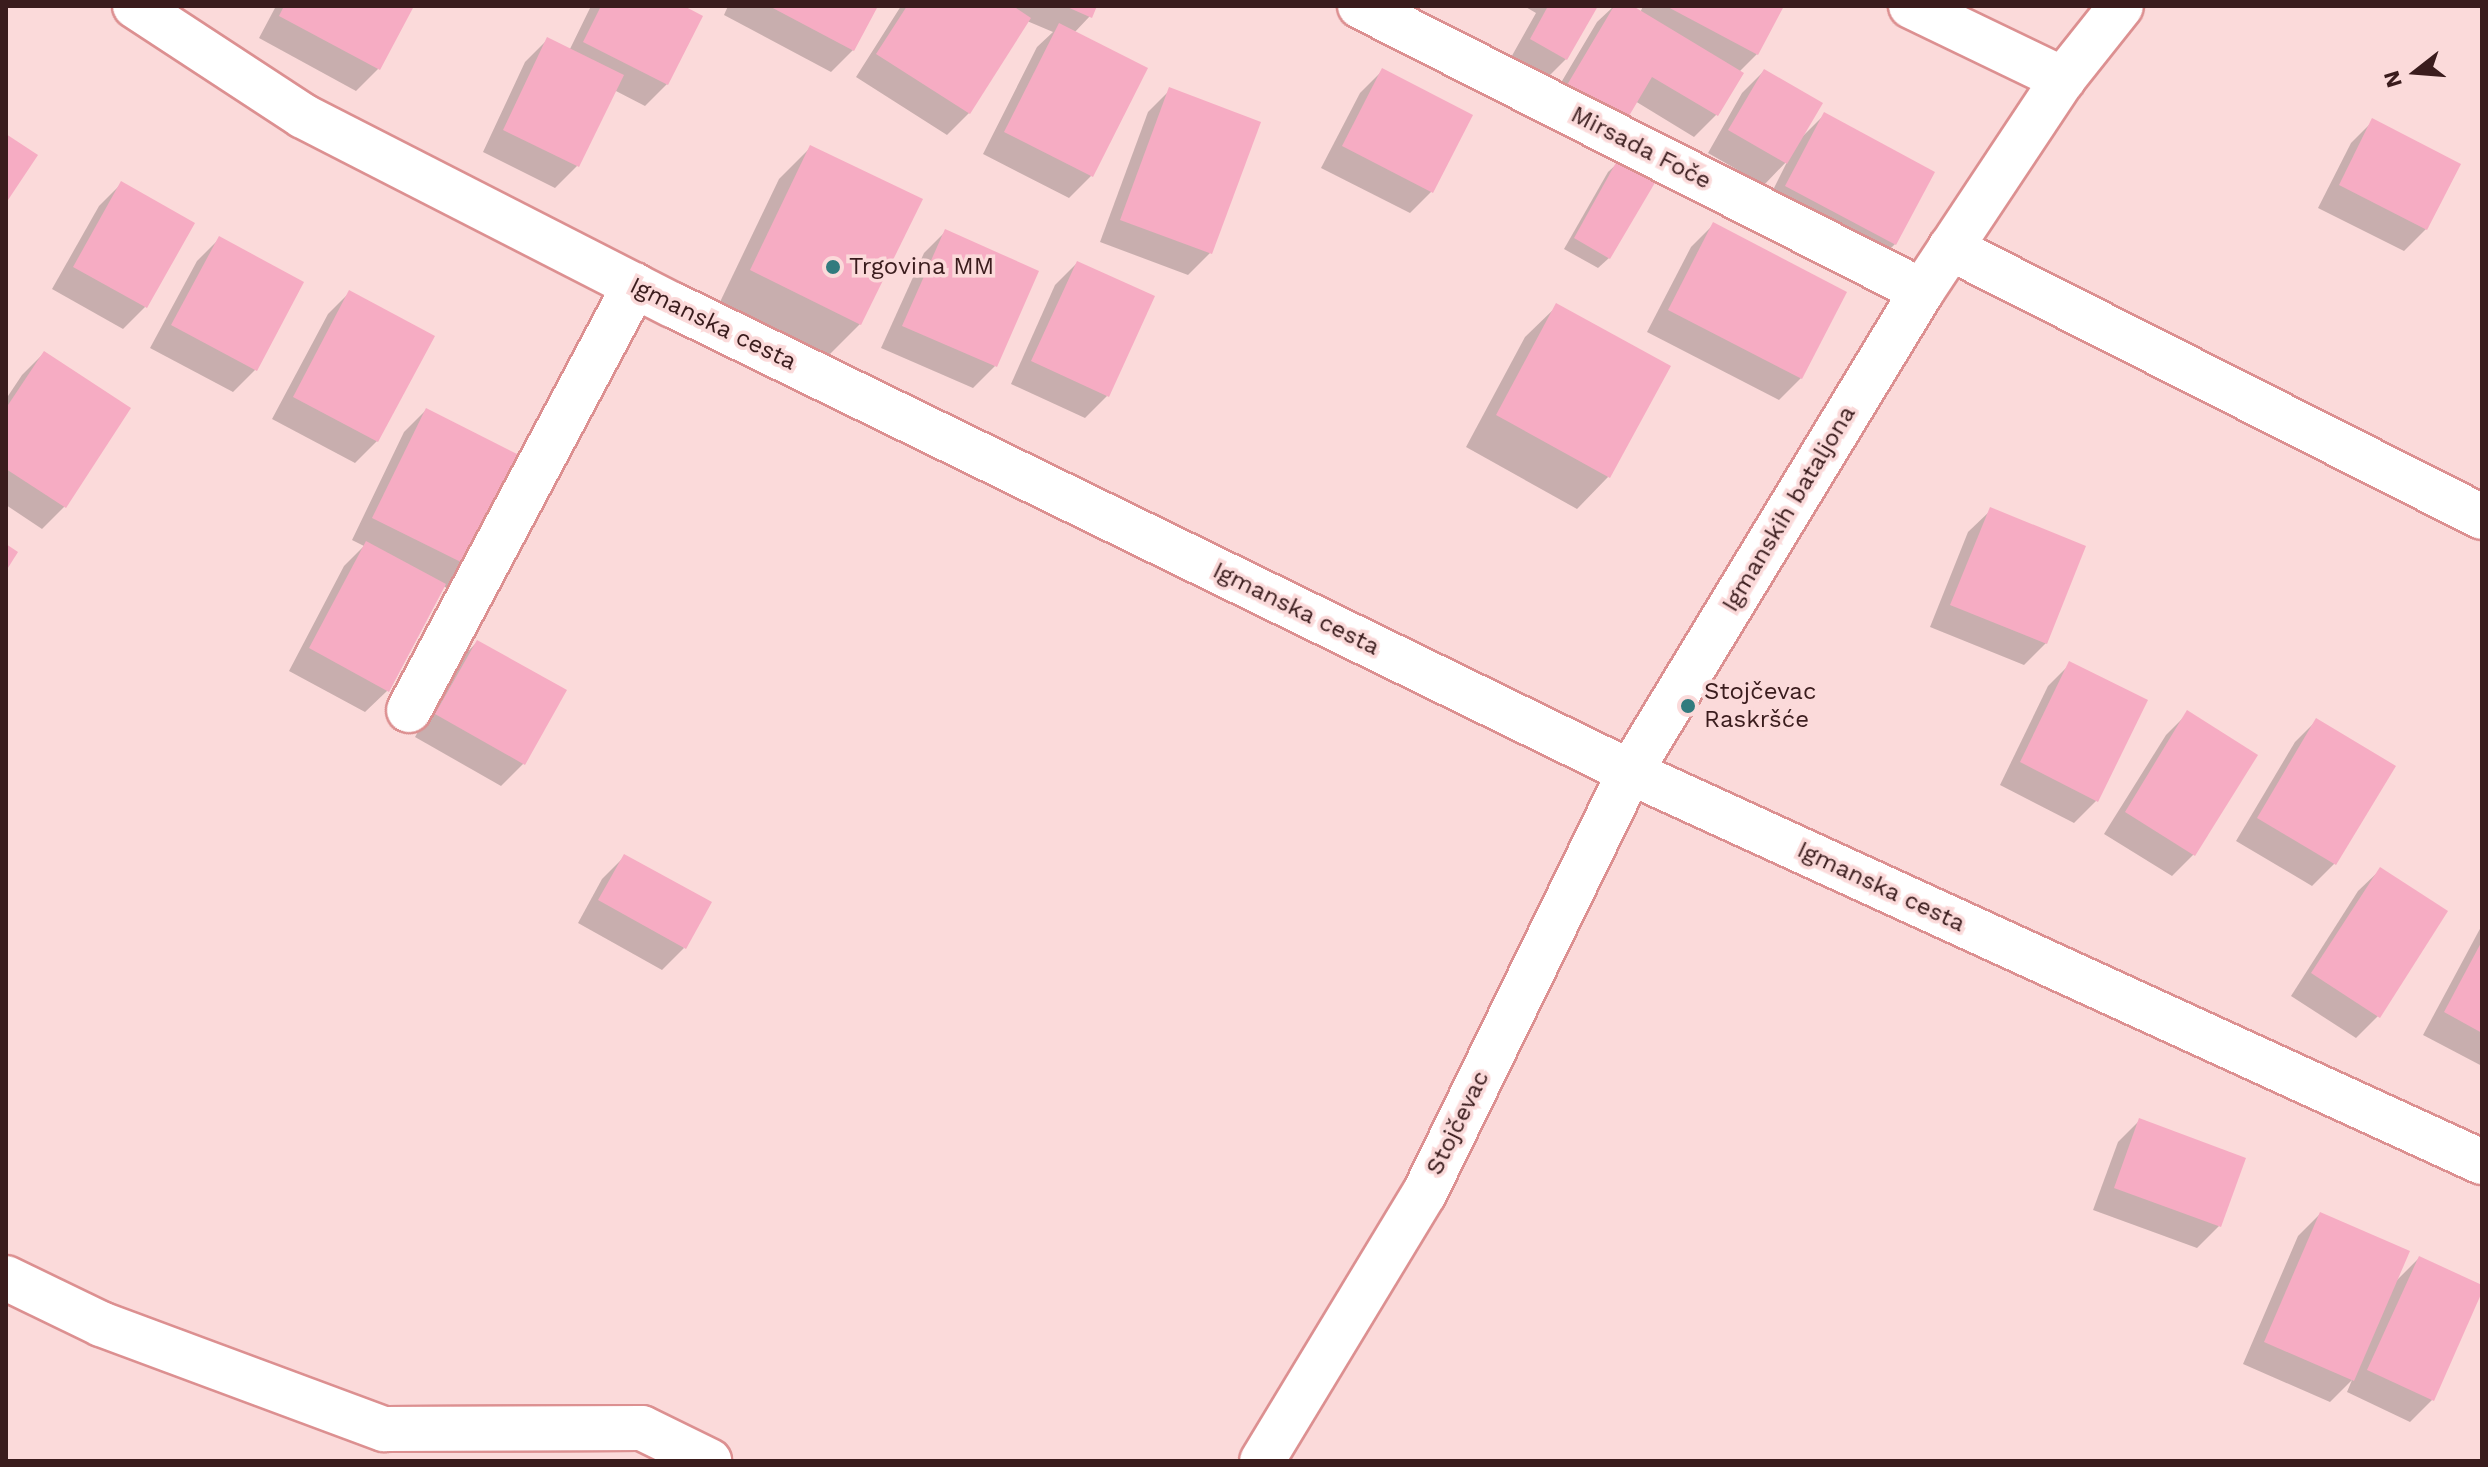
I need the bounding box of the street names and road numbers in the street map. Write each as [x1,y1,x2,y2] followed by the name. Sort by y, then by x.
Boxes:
[1566,100,1716,196] street label: Mirsada Foče
[625,271,801,377] street label: Igmanska cesta
[1716,401,1862,617] street label: Igmanskih bataljona
[1208,556,1384,662] street label: Igmanska cesta
[1792,835,1970,939] street label: Igmanska cesta
[1420,1066,1496,1180] street label: Stojčevac

